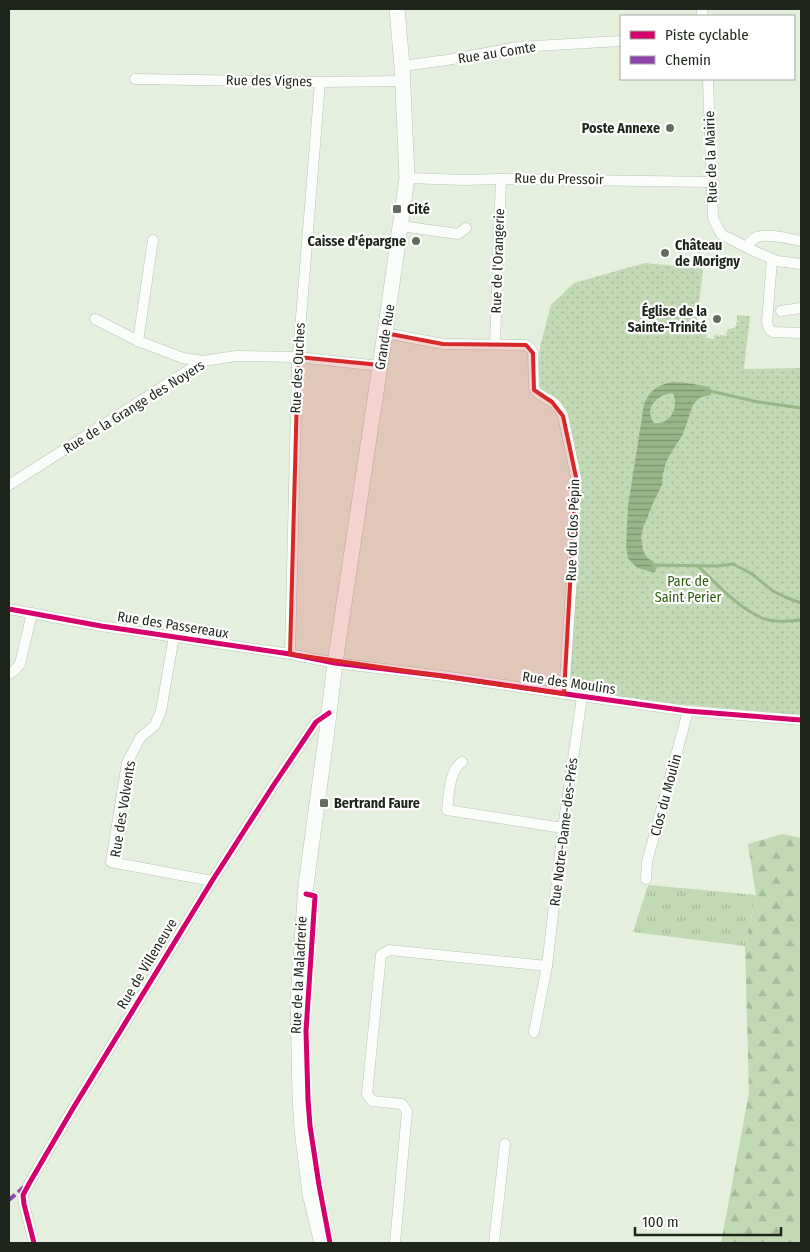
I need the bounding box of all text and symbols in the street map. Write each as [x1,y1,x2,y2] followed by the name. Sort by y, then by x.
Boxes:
[620,15,795,80] legend
[665,26,749,44] text: Piste cyclable
[457,38,537,68] street label: Rue au Comte
[665,51,711,69] text: Chemin
[226,72,312,90] street label: Rue des Vignes
[701,110,721,203] street label: Rue de la Mairie
[582,120,660,137] place label: Poste Annexe
[664,122,676,134] marker: Poste Annexe
[514,170,604,188] street label: Rue du Pressoir
[407,201,430,218] place label: Cité
[391,203,403,215] marker: Cité
[488,208,508,314] street label: Rue de l'Orangerie
[307,233,406,250] place label: Caisse d'épargne
[410,235,422,247] marker: Caisse d'épargne
[675,237,740,270] place label: Château de Morigny
[659,247,671,259] marker: Château de Morigny
[628,302,707,336] place label: Église de la Sainte-Trinité
[371,303,399,371] street label: Grande Rue
[711,313,723,325] marker: Église de la Sainte-Trinité
[287,322,309,414] street label: Rue des Ouches
[60,357,208,457] street label: Rue de la Grange des Noyers
[563,478,583,582] street label: Rue du Clos Pépin
[655,573,721,606] park label: Parc de Saint Perier
[116,608,231,642] street label: Rue des Passereaux
[521,668,617,698] street label: Rue des Moulins
[647,752,685,838] street label: Clos du Moulin
[546,757,582,907] street label: Rue Notre-Dame-des-Prés
[107,759,139,859] street label: Rue des Volvents
[334,795,420,812] place label: Bertrand Faure
[318,797,330,809] marker: Bertrand Faure
[113,916,181,1012] street label: Rue de Villeneuve
[287,916,311,1034] street label: Rue de la Maladrerie
[635,1204,781,1236] scale bar
[642,1213,679,1231] text: 100 m

